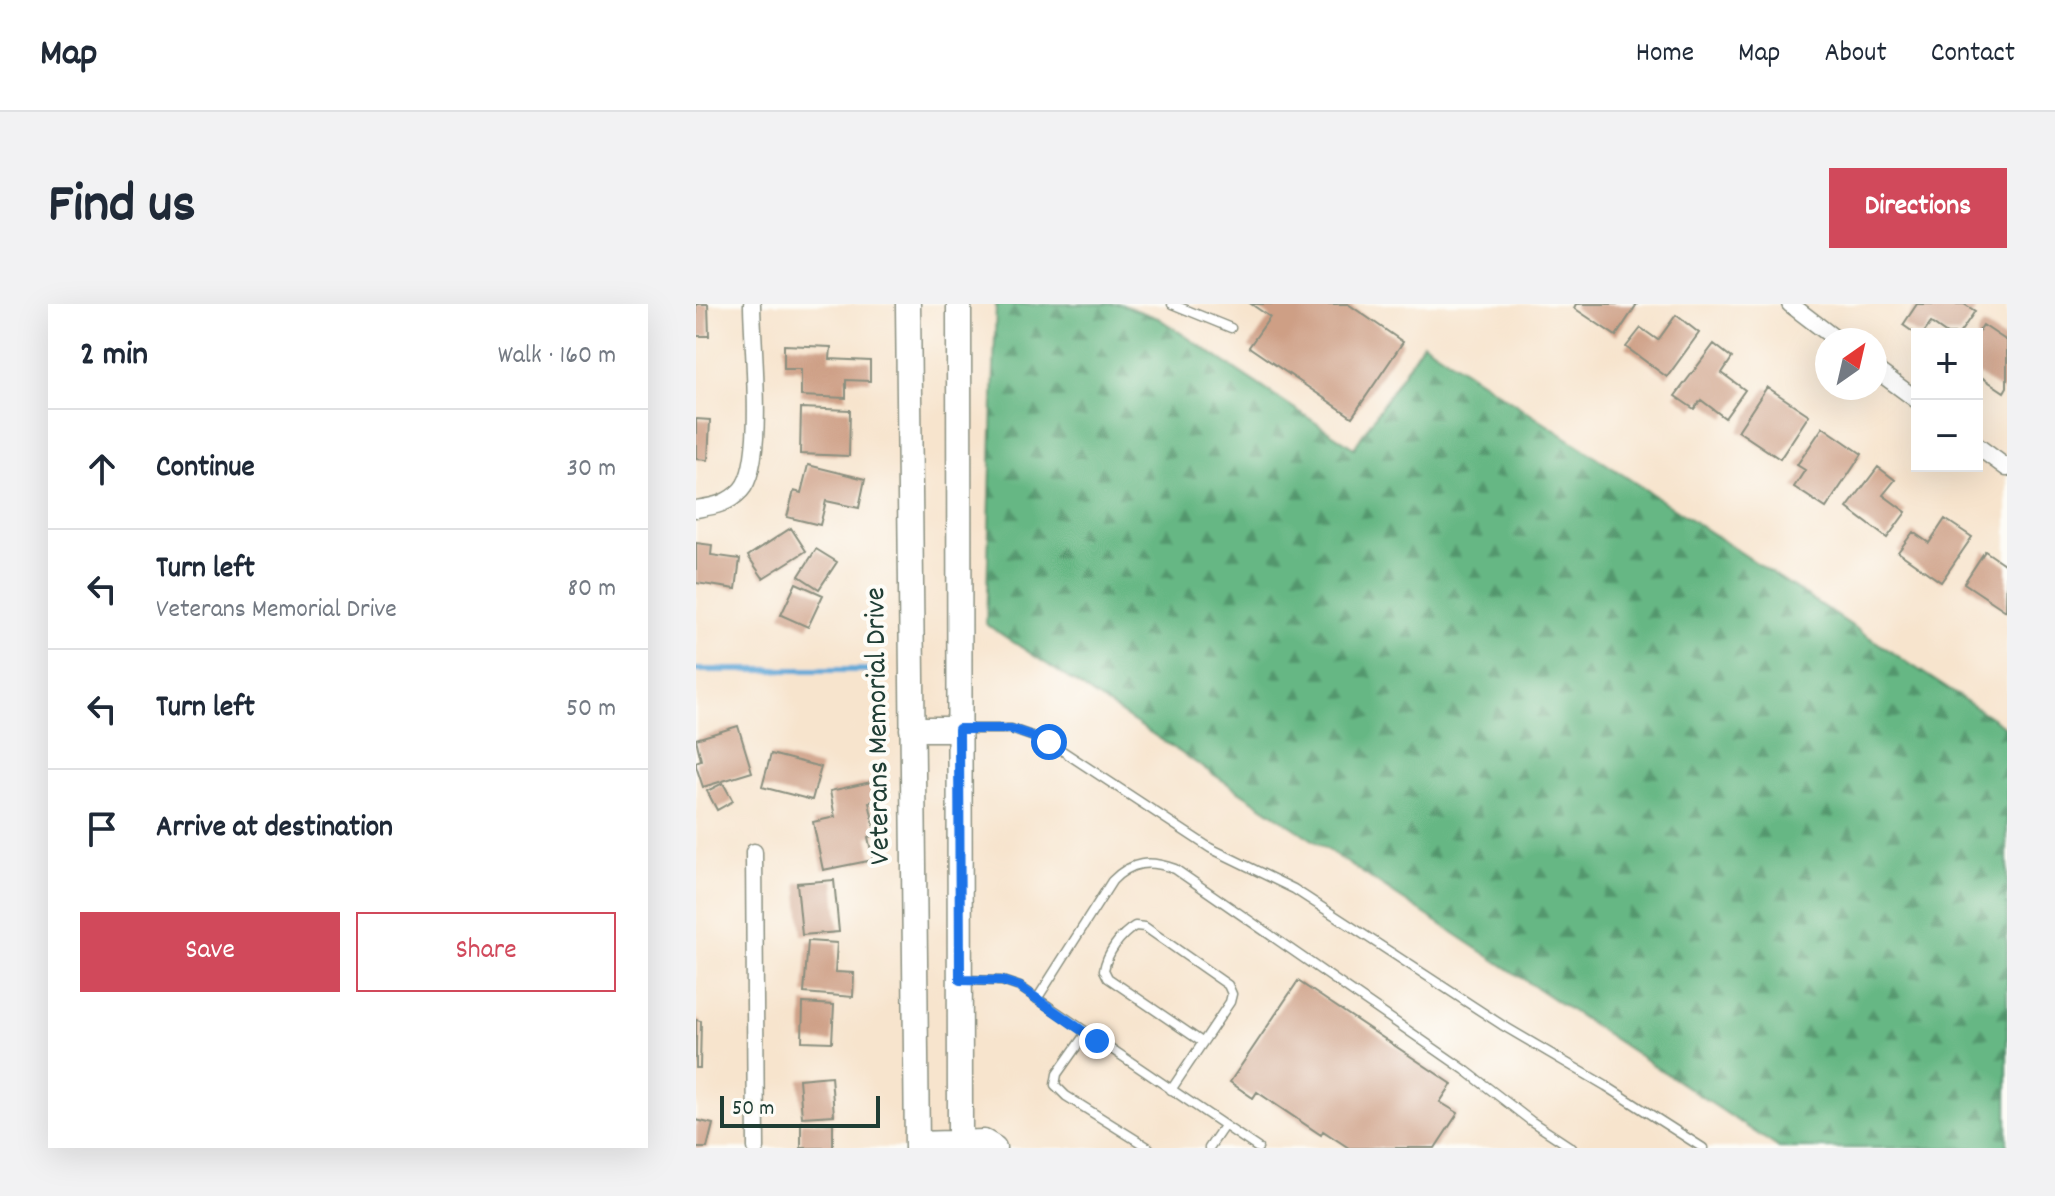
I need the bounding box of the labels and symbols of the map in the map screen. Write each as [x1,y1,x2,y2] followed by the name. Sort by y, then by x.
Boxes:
[1815,328,1887,400] north arrow
[856,587,904,865] street label: Veterans Memorial Drive
[1031,724,1067,760] route start
[1079,1023,1115,1059] route end
[720,1092,880,1128] scale bar

